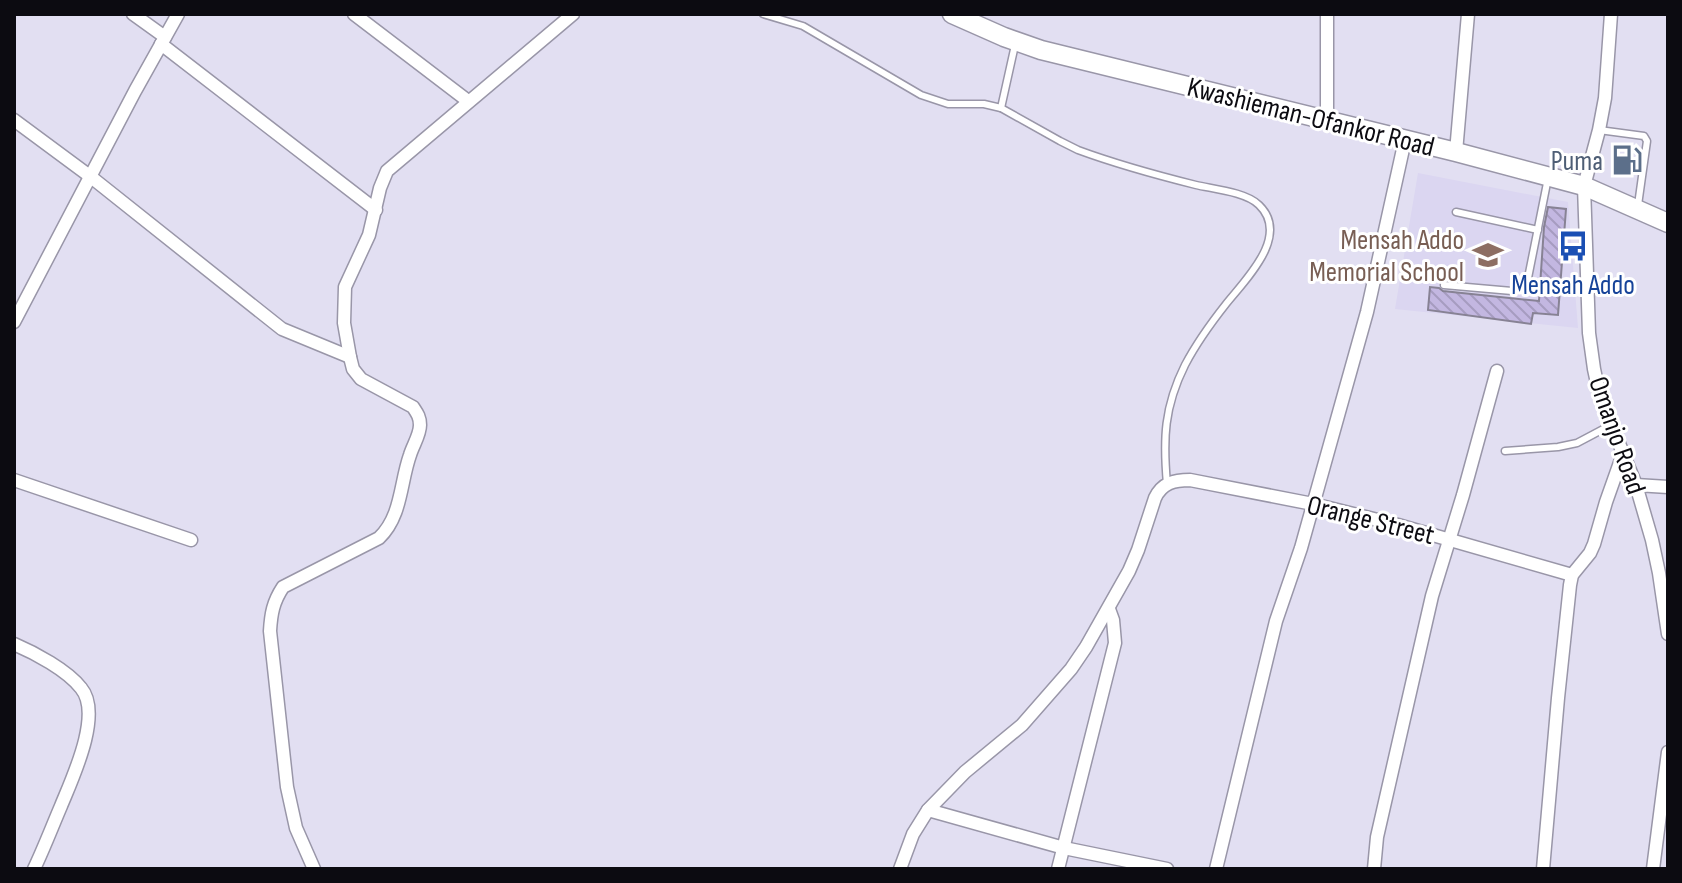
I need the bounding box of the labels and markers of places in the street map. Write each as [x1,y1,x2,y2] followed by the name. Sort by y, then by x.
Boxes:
[1610,143,1644,177] fuel station icon: Puma
[1551,145,1603,178] place label: Puma
[1309,224,1464,289] place label: Mensah Addo Memorial School
[1556,229,1590,263] bus stop icon: Mensah Addo
[1471,238,1505,272] school or university icon: Mensah Addo Memorial School
[1511,269,1635,302] place label: Mensah Addo

